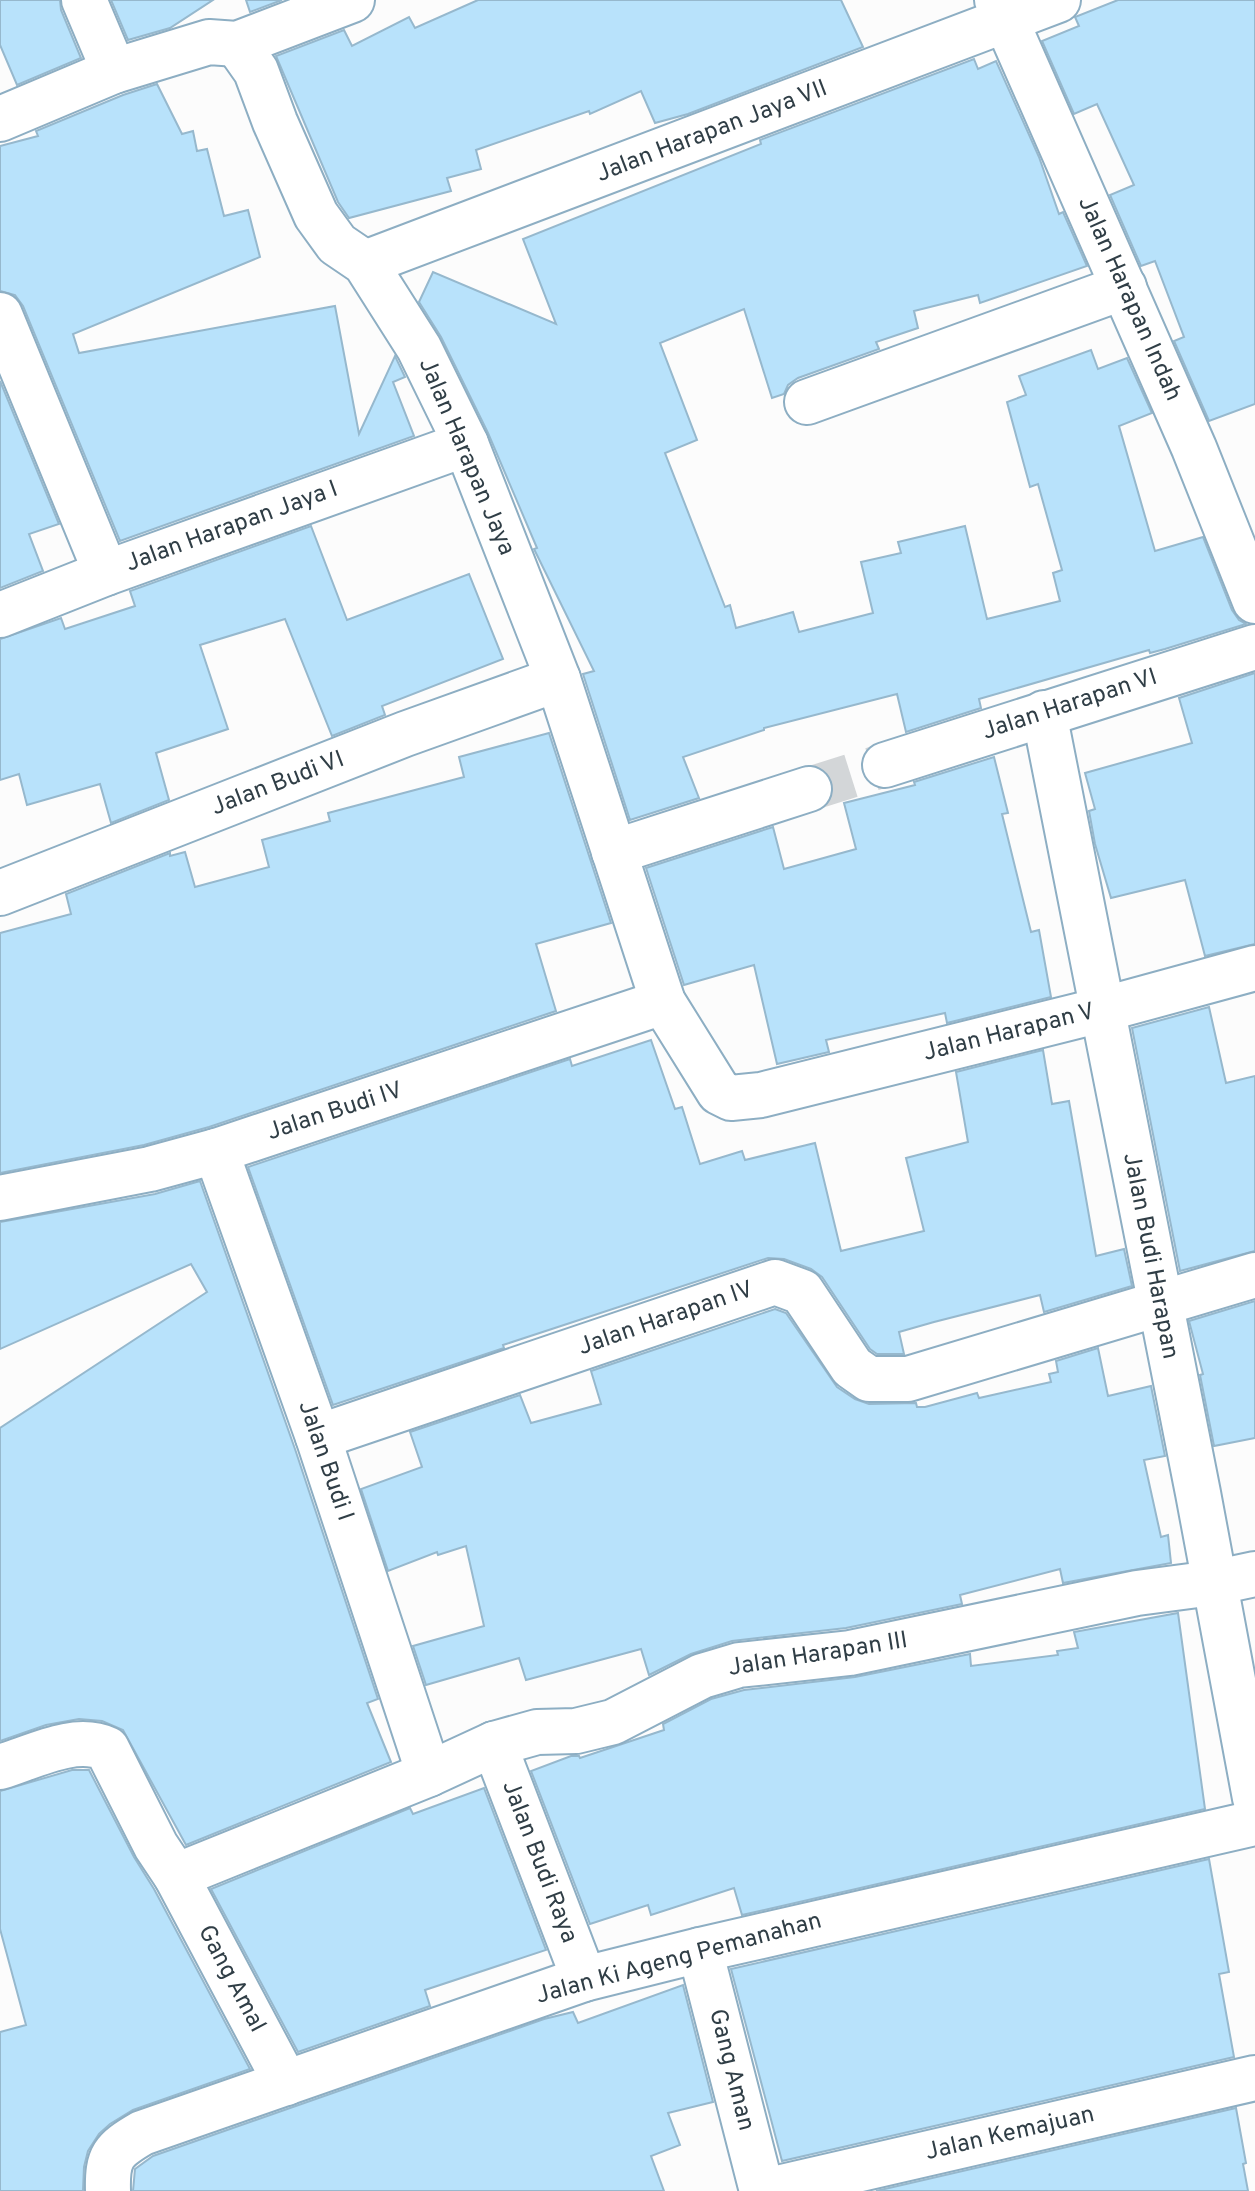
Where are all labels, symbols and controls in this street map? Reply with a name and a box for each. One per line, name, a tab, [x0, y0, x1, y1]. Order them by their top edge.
street label: Jalan Harapan Jaya VII	[592, 74, 832, 190]
street label: Jalan Harapan Indah	[1070, 192, 1188, 406]
street label: Jalan Harapan Jaya	[411, 354, 521, 560]
street label: Jalan Harapan Jaya I	[122, 475, 342, 579]
street label: Jalan Harapan VI	[979, 663, 1161, 747]
street label: Jalan Budi VI	[207, 745, 349, 823]
street label: Jalan Harapan V	[920, 997, 1098, 1069]
street label: Jalan Budi IV	[263, 1076, 407, 1148]
street label: Jalan Budi Harapan	[1115, 1150, 1185, 1362]
street label: Jalan Harapan IV	[574, 1275, 758, 1363]
street label: Jalan Budi I	[290, 1397, 360, 1525]
street label: Jalan Harapan III	[726, 1626, 910, 1684]
street label: Jalan Budi Raya	[494, 1777, 584, 1947]
street label: Jalan Ki Ageng Pemanahan	[533, 1906, 825, 2012]
street label: Gang Amal	[190, 1920, 272, 2038]
street label: Gang Aman	[701, 2006, 761, 2134]
street label: Jalan Kemajuan	[923, 2100, 1097, 2168]

